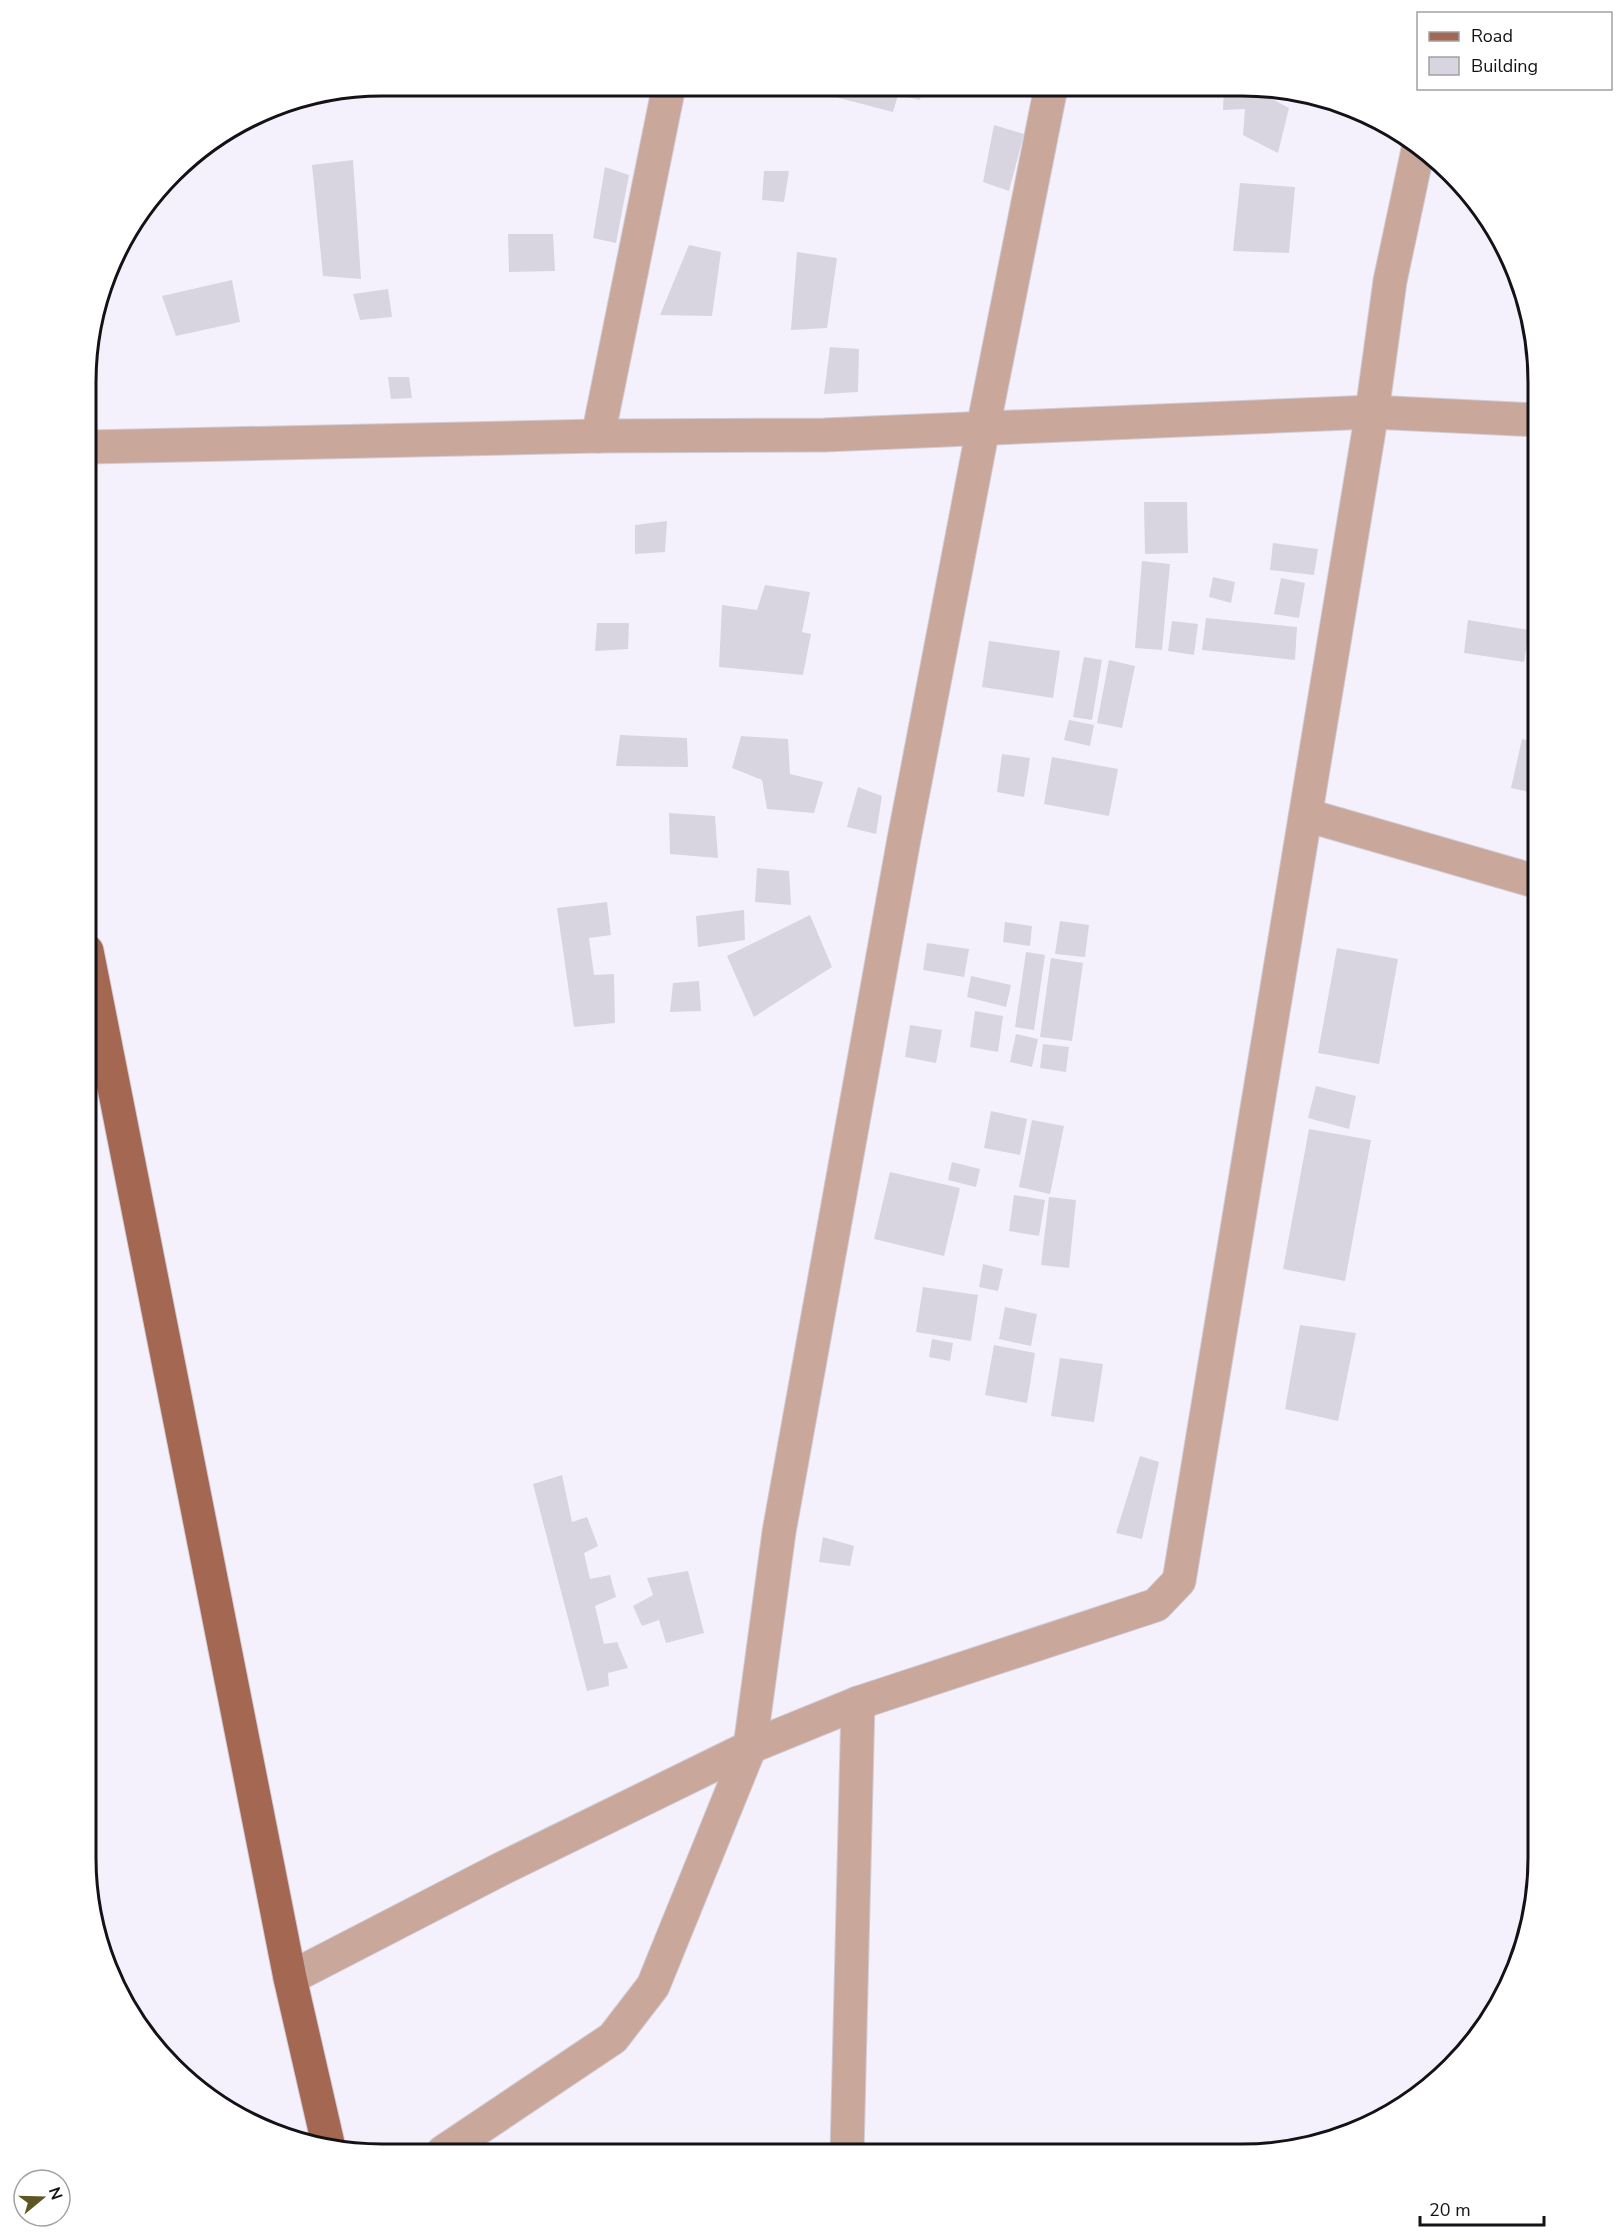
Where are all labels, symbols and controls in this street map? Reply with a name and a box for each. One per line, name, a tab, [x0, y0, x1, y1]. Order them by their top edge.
legend	[1417, 12, 1612, 90]
text: Road	[1471, 24, 1513, 48]
text: Building	[1471, 54, 1538, 78]
north arrow	[12, 2168, 72, 2228]
text: N	[43, 2184, 68, 2203]
scale bar	[1420, 2189, 1544, 2227]
text: 20 m	[1429, 2198, 1471, 2222]

